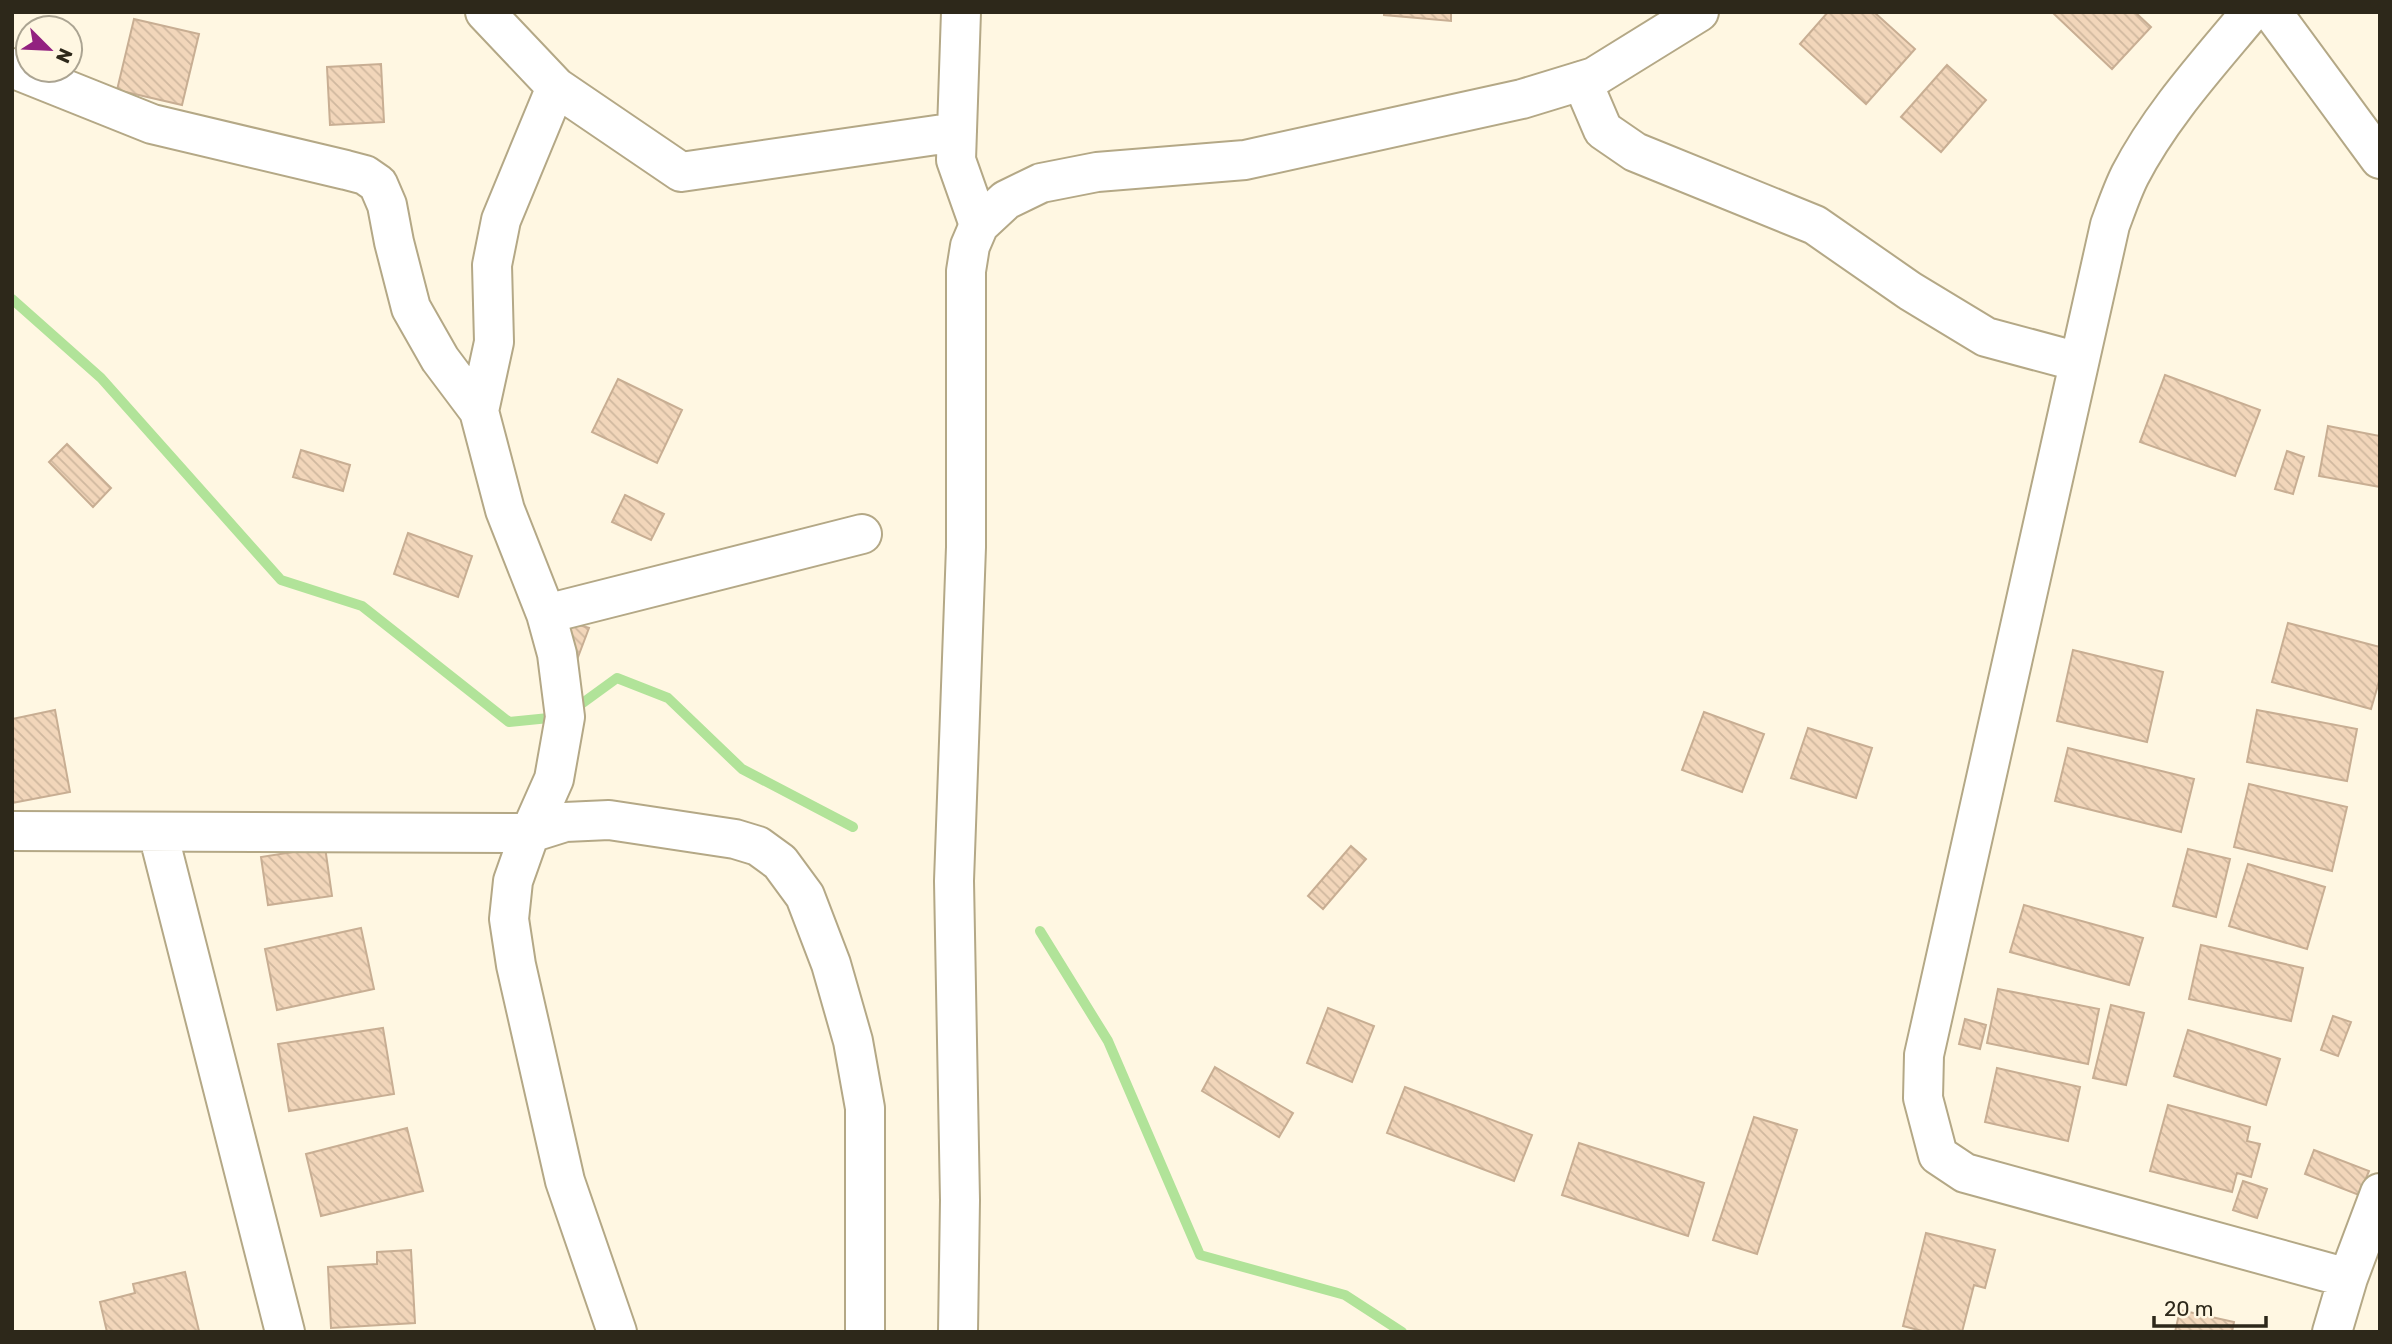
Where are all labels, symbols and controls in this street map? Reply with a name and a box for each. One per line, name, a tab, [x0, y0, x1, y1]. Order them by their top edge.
north arrow	[14, 14, 84, 84]
text: N	[51, 45, 77, 67]
scale bar	[2154, 1284, 2266, 1328]
text: 20 m	[2164, 1296, 2213, 1321]

